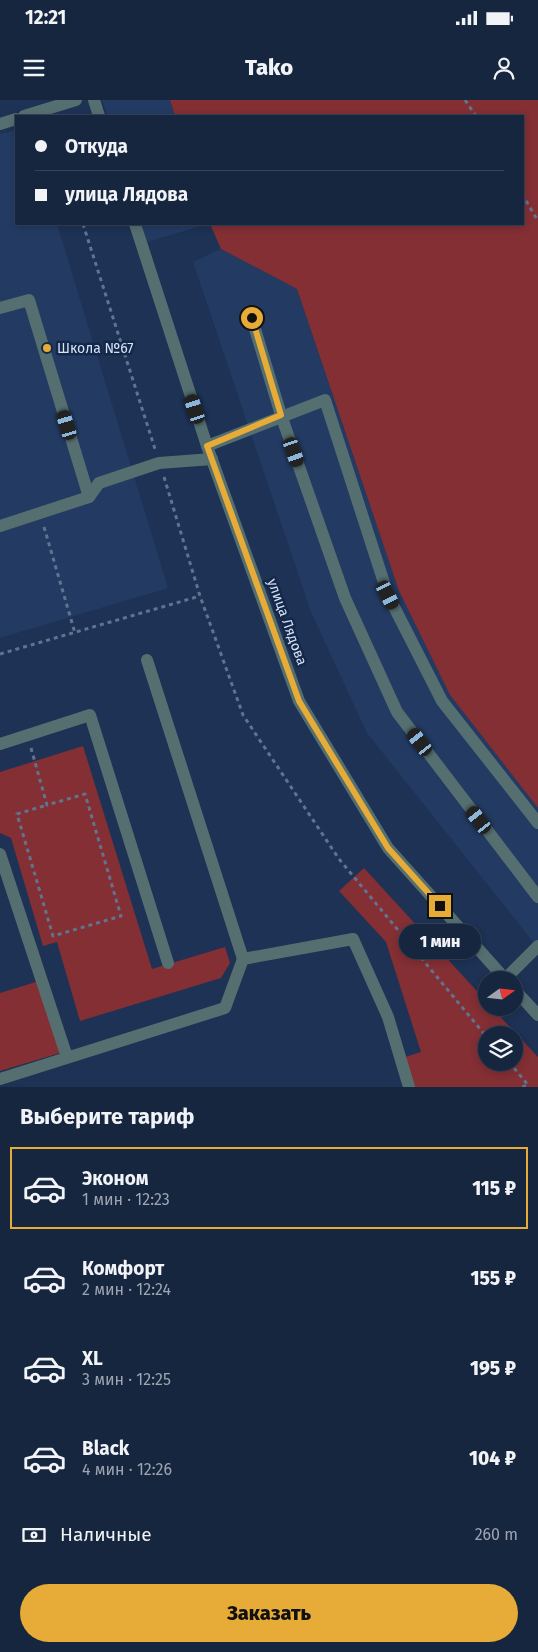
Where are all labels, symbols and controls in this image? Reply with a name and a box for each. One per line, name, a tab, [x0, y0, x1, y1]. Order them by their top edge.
text: 12:21	[25, 6, 66, 29]
icon: menu	[20, 54, 48, 82]
text: Tako	[245, 54, 293, 81]
icon: person	[490, 54, 518, 82]
text: Откуда	[65, 135, 128, 158]
text: улица Лядова	[65, 183, 188, 206]
route start	[241, 307, 263, 329]
place label: Школа №67	[57, 340, 134, 357]
marker: Школа №67	[41, 342, 53, 354]
car	[183, 392, 206, 426]
car	[55, 408, 78, 442]
car	[282, 435, 305, 469]
street label: улица Лядова	[263, 576, 311, 668]
car	[374, 578, 401, 612]
car	[404, 726, 435, 758]
car	[463, 804, 494, 836]
route end	[429, 895, 451, 917]
callout: 1 мин	[399, 924, 481, 958]
text: 1 мин	[420, 932, 460, 951]
north arrow	[478, 971, 522, 1016]
map controls	[478, 971, 523, 1071]
button: layers	[478, 1026, 523, 1071]
text: Выберите тариф	[20, 1103, 195, 1130]
icon: car	[22, 1166, 67, 1211]
text: Эконом	[82, 1167, 149, 1190]
text: 115 ₽	[472, 1177, 516, 1200]
text: 1 мин · 12:23	[82, 1190, 170, 1209]
icon: car	[22, 1256, 67, 1301]
text: Комфорт	[82, 1257, 164, 1280]
text: 155 ₽	[471, 1267, 516, 1290]
text: 2 мин · 12:24	[82, 1280, 171, 1299]
icon: car	[22, 1346, 67, 1391]
text: XL	[82, 1347, 103, 1370]
text: 195 ₽	[470, 1357, 516, 1380]
text: 3 мин · 12:25	[82, 1370, 171, 1389]
icon: car	[22, 1436, 67, 1481]
text: Black	[82, 1437, 129, 1460]
text: 104 ₽	[469, 1447, 516, 1470]
text: 4 мин · 12:26	[82, 1460, 172, 1479]
icon: cash	[20, 1521, 48, 1549]
text: Наличные	[60, 1523, 152, 1546]
text: 260 m	[475, 1525, 518, 1544]
button: Заказать	[20, 1584, 518, 1642]

